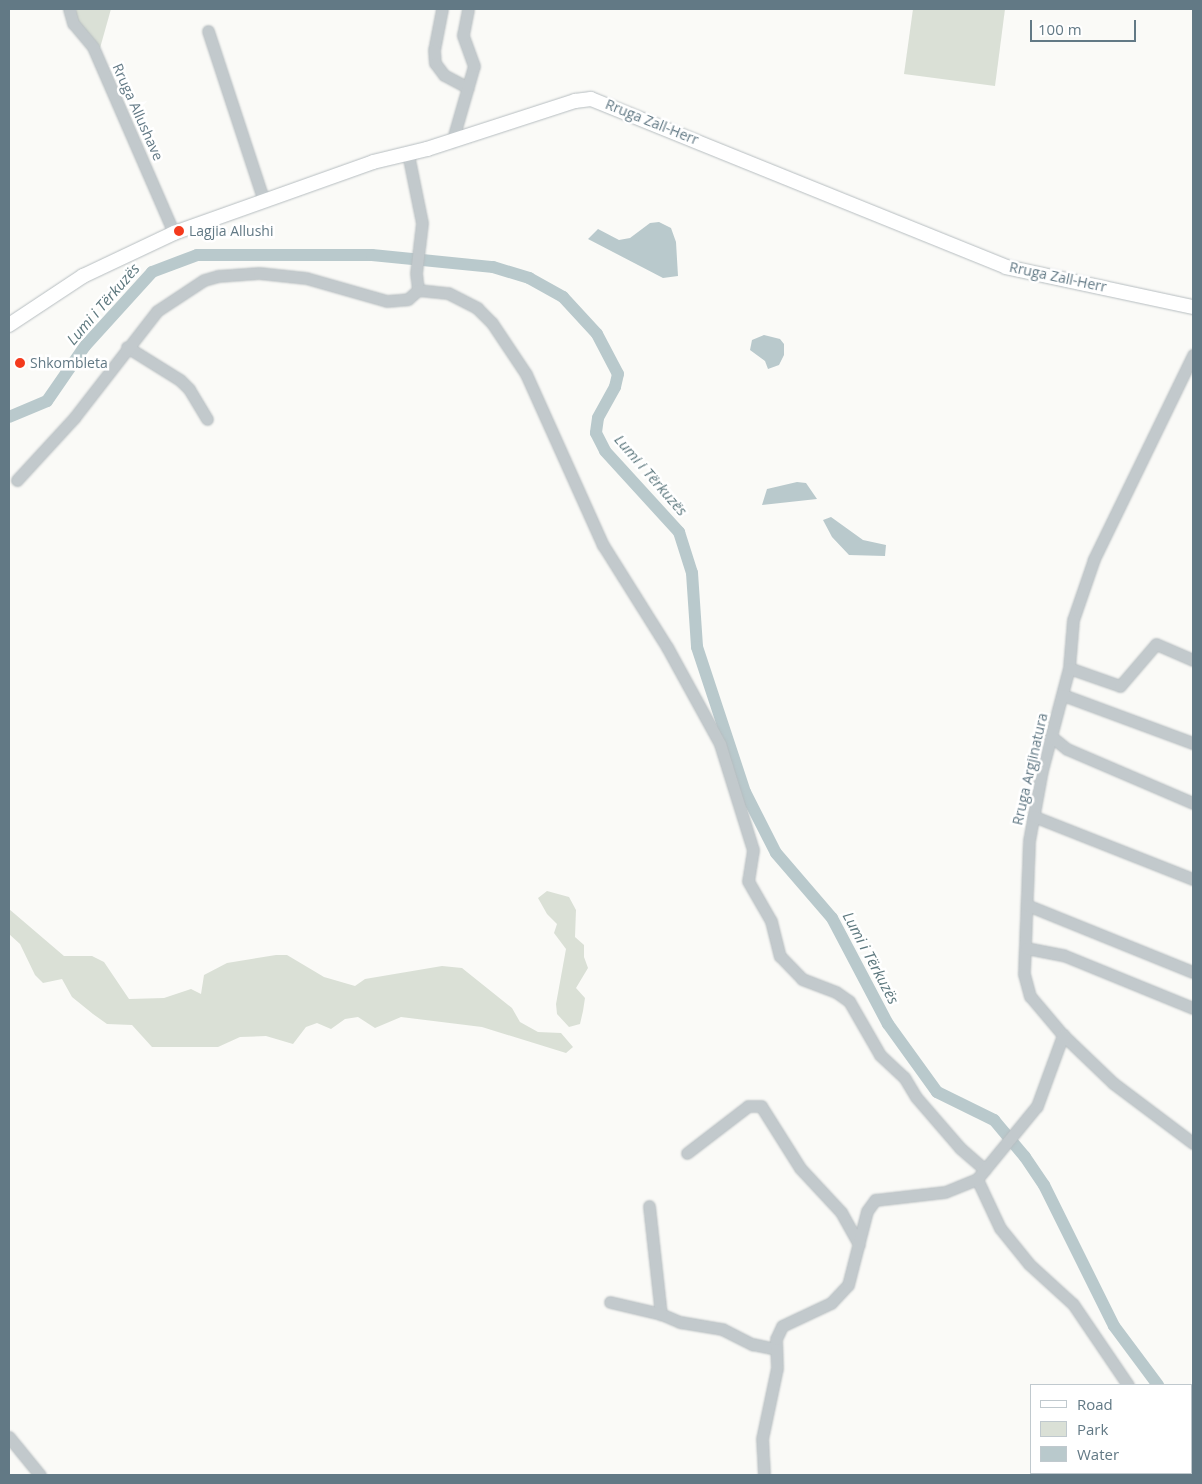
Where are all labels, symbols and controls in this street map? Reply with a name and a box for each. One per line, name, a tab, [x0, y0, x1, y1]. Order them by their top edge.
scale bar	[1032, 10, 1138, 42]
text: 100 m	[1038, 19, 1082, 39]
street label: Rruga Allushave	[109, 61, 167, 163]
street label: Rruga Zall-Herr	[603, 96, 701, 148]
place label: Lagjia Allushi	[189, 223, 273, 239]
marker: Lagjia Allushi	[173, 225, 185, 237]
street label: Rruga Zall-Herr	[1008, 258, 1108, 296]
water label: Lumi i Tërkuzës	[63, 260, 143, 348]
place label: Shkombleta	[30, 355, 108, 371]
marker: Shkombleta	[14, 357, 26, 369]
water label: Lumi i Tërkuzës	[611, 431, 691, 519]
street label: Rruga Argjinatura	[1009, 711, 1051, 827]
water label: Lumi i Tërkuzës	[839, 909, 903, 1007]
legend	[1030, 1384, 1192, 1474]
text: Road	[1077, 1394, 1113, 1414]
text: Park	[1077, 1419, 1108, 1439]
text: Water	[1077, 1444, 1119, 1464]

